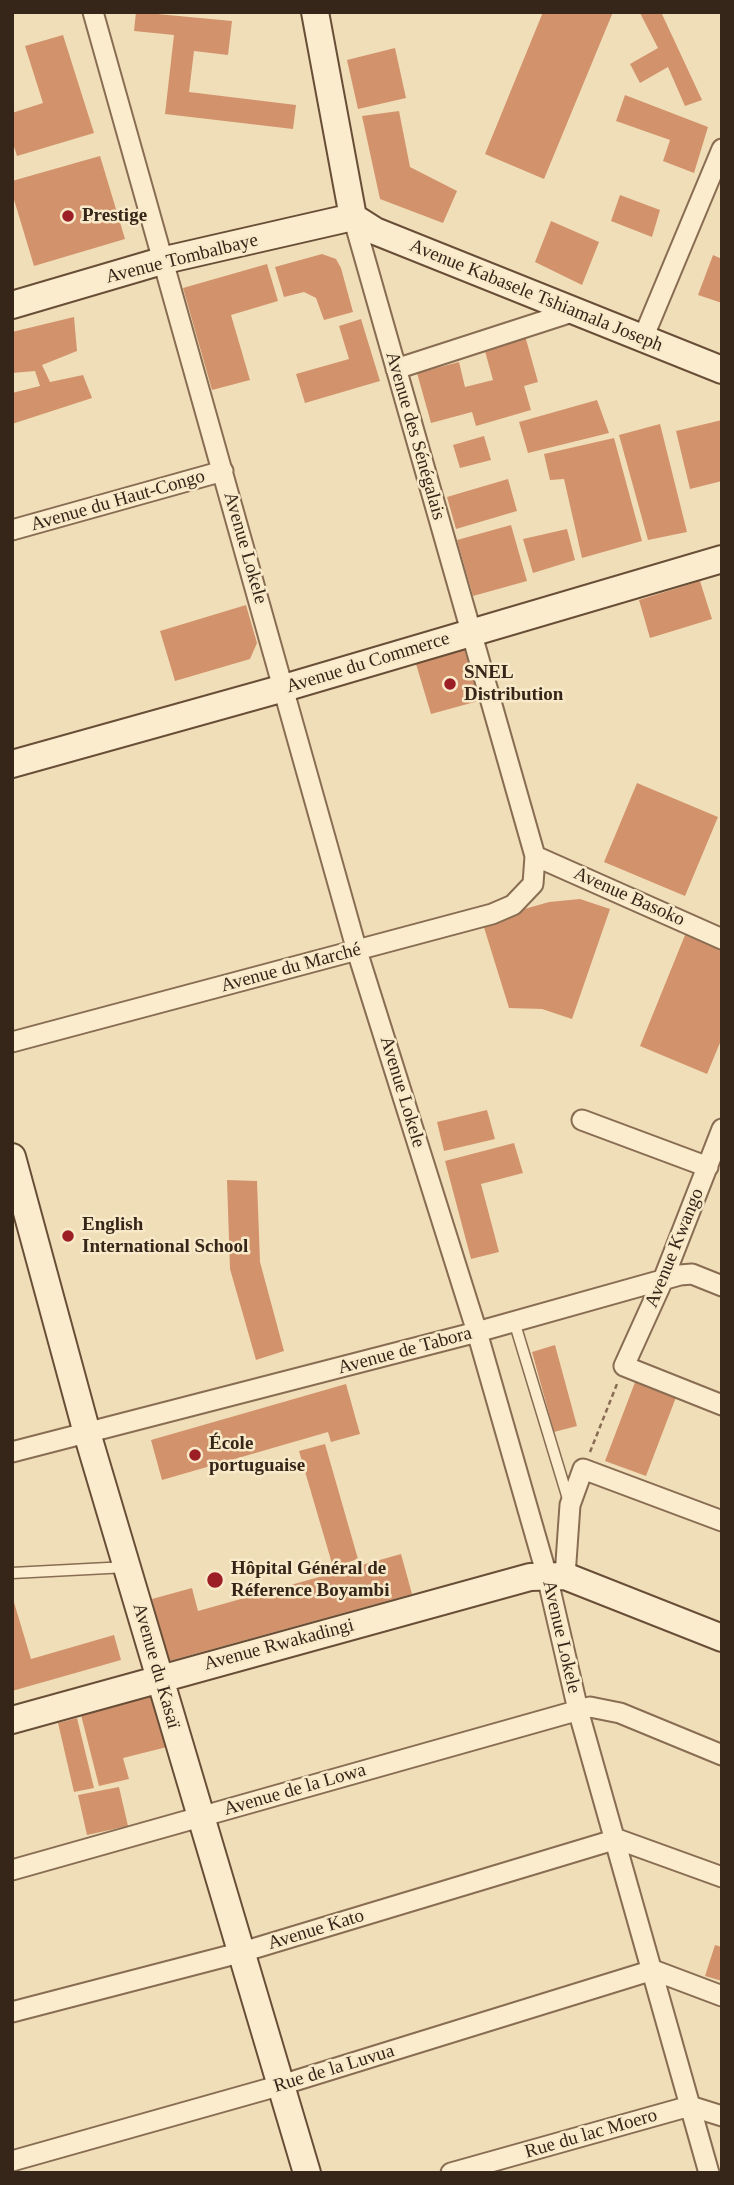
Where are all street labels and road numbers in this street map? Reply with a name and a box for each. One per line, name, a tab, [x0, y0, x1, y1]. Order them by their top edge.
street label: Avenue Tombalbaye	[104, 229, 260, 289]
street label: Avenue Kabasele Tshiamala Joseph	[406, 235, 666, 357]
street label: Avenue des Sénégalais	[380, 349, 450, 523]
street label: Avenue du Haut-Congo	[28, 465, 208, 537]
street label: Avenue Lokele	[218, 489, 272, 607]
street label: Avenue du Commerce	[284, 627, 452, 699]
street label: Avenue Basoko	[570, 862, 688, 932]
street label: Avenue du Marché	[218, 938, 364, 998]
street label: Avenue Lokele	[374, 1034, 430, 1150]
street label: Avenue Kwango	[641, 1185, 709, 1311]
street label: Avenue de Tabora	[336, 1322, 474, 1380]
street label: Avenue Lokele	[537, 1578, 585, 1696]
street label: Avenue du Kasaï	[127, 1601, 185, 1731]
street label: Avenue Rwakadingi	[202, 1614, 356, 1676]
street label: Avenue de la Lowa	[221, 1759, 369, 1821]
street label: Avenue Kato	[265, 1905, 367, 1955]
street label: Rue de la Luvua	[271, 2040, 397, 2098]
street label: Rue du lac Moero	[522, 2104, 660, 2164]

